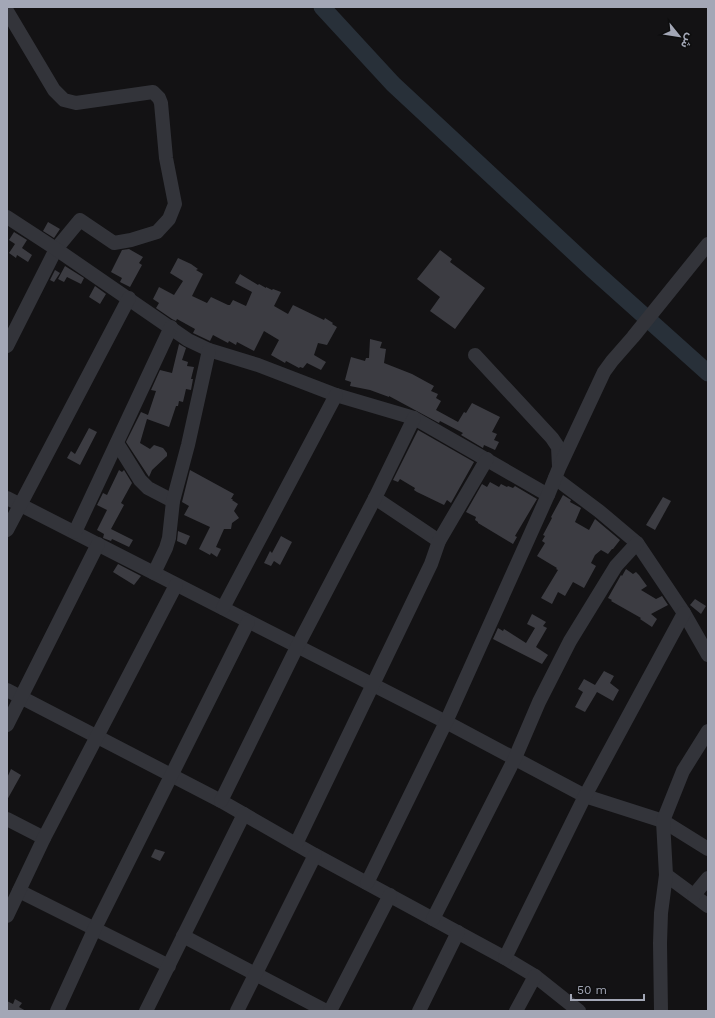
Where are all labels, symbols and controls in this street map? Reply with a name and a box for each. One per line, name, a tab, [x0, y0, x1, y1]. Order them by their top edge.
north arrow	[659, 16, 699, 56]
text: ش	[678, 31, 697, 51]
scale bar	[571, 976, 644, 1002]
text: 50 m	[577, 983, 607, 997]

